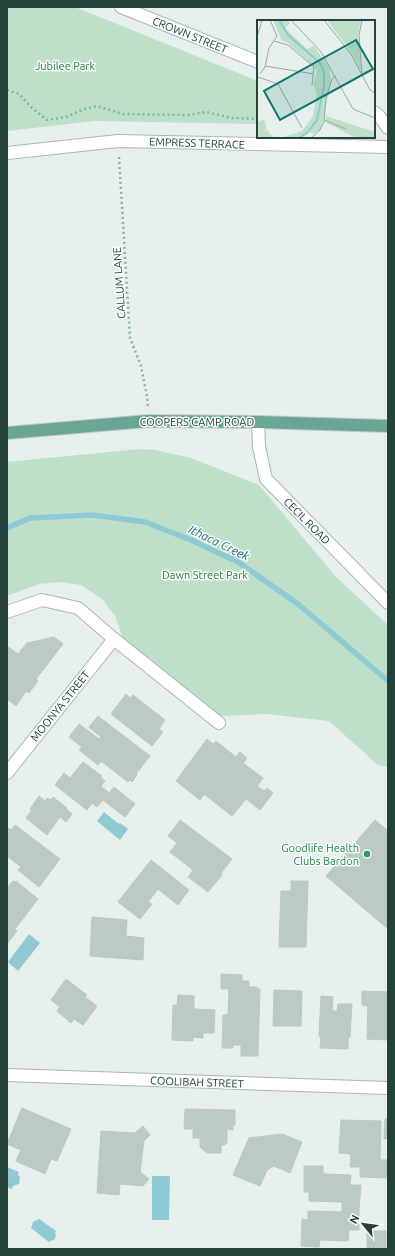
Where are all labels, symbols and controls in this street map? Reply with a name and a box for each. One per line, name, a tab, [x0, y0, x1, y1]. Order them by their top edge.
street label: CROWN STREET	[151, 14, 229, 56]
inset map	[257, 20, 375, 138]
park label: Jubilee Park	[35, 60, 96, 72]
street label: EMPRESS TERRACE	[149, 135, 245, 151]
street label: CALLUM LANE	[111, 247, 127, 319]
street label: COOPERS CAMP ROAD	[140, 416, 255, 428]
street label: CECIL ROAD	[281, 495, 333, 547]
water label: Ithaca Creek	[187, 522, 252, 563]
park label: Dawn Street Park	[162, 569, 248, 581]
street label: MOONYA STREET	[28, 668, 92, 744]
place label: Goodlife Health Clubs Bardon	[281, 842, 359, 867]
marker: Goodlife Health Clubs Bardon	[362, 849, 372, 859]
street label: COOLIBAH STREET	[150, 1074, 244, 1090]
north arrow	[343, 1204, 383, 1244]
text: N	[347, 1213, 361, 1226]

